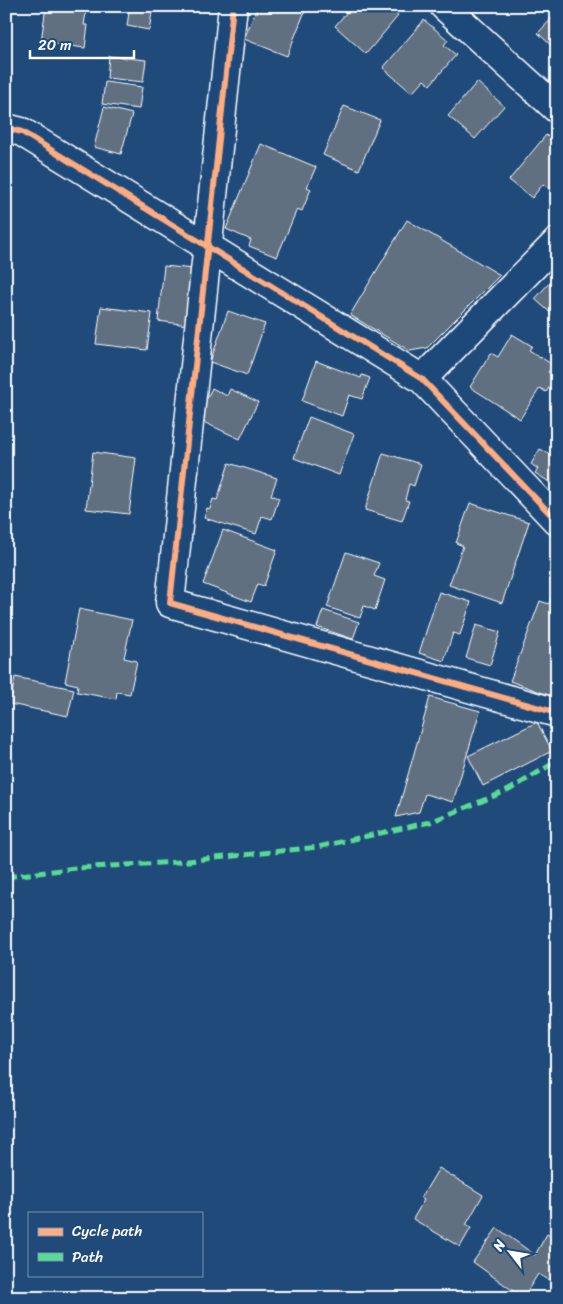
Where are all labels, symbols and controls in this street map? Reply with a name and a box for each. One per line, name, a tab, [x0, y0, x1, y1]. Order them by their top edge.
scale bar	[30, 28, 134, 60]
text: 20 m	[38, 32, 72, 58]
legend	[28, 1212, 202, 1276]
text: Cycle path	[72, 1218, 143, 1244]
north arrow	[486, 1226, 536, 1276]
text: N	[486, 1235, 513, 1257]
text: Path	[72, 1244, 103, 1270]

